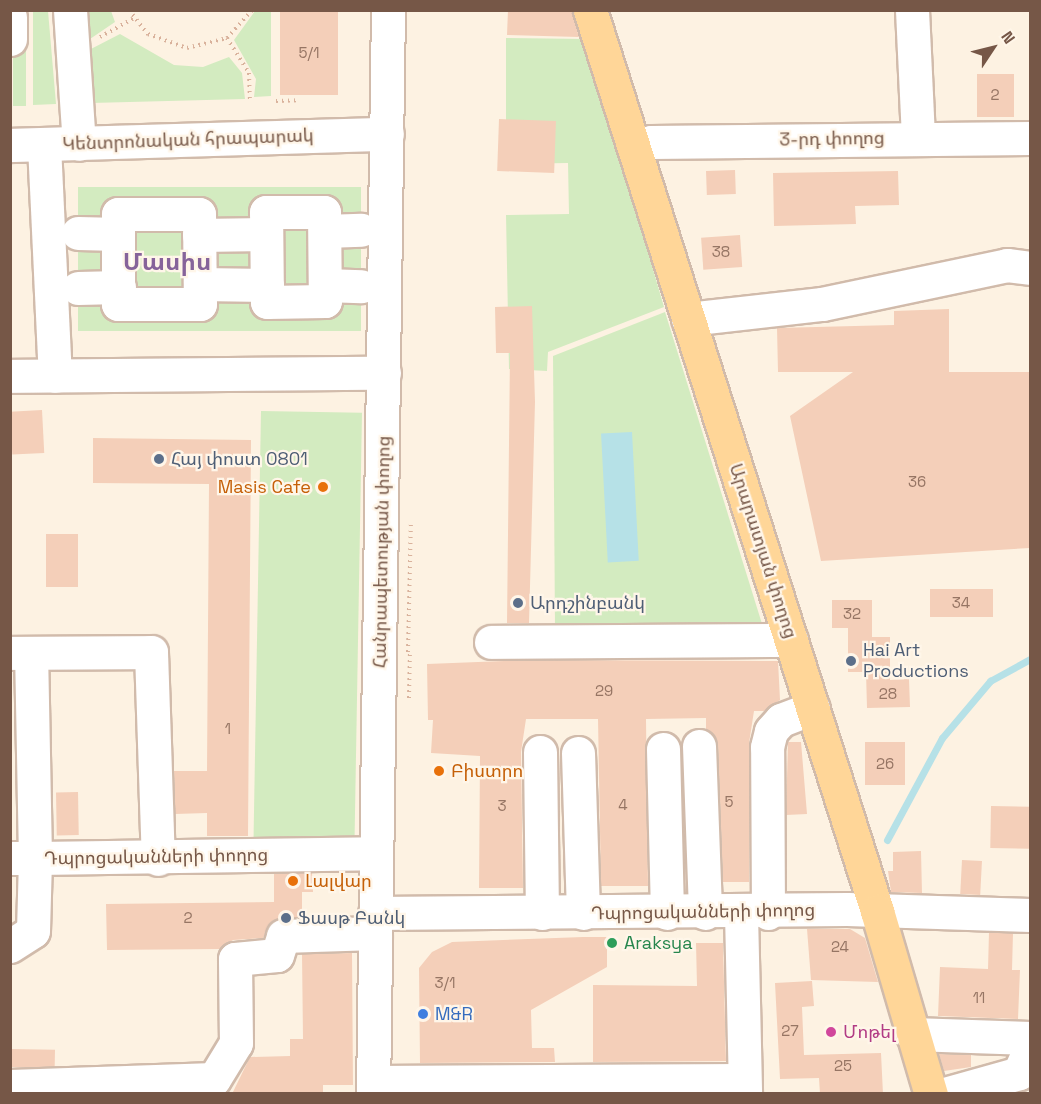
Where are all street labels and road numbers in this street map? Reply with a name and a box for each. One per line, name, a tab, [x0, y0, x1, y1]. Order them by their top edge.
street label: Կենտրոնական հրապարակ	[62, 125, 314, 155]
street label: 3-րդ փողոց	[779, 127, 885, 151]
street label: Հանրապետության փողոց	[369, 436, 395, 668]
street label: Արարատյան փողոց	[725, 461, 801, 641]
street label: Դպրոցականների փողոց	[44, 844, 268, 870]
street label: Դպրոցականների փողոց	[591, 899, 815, 925]

